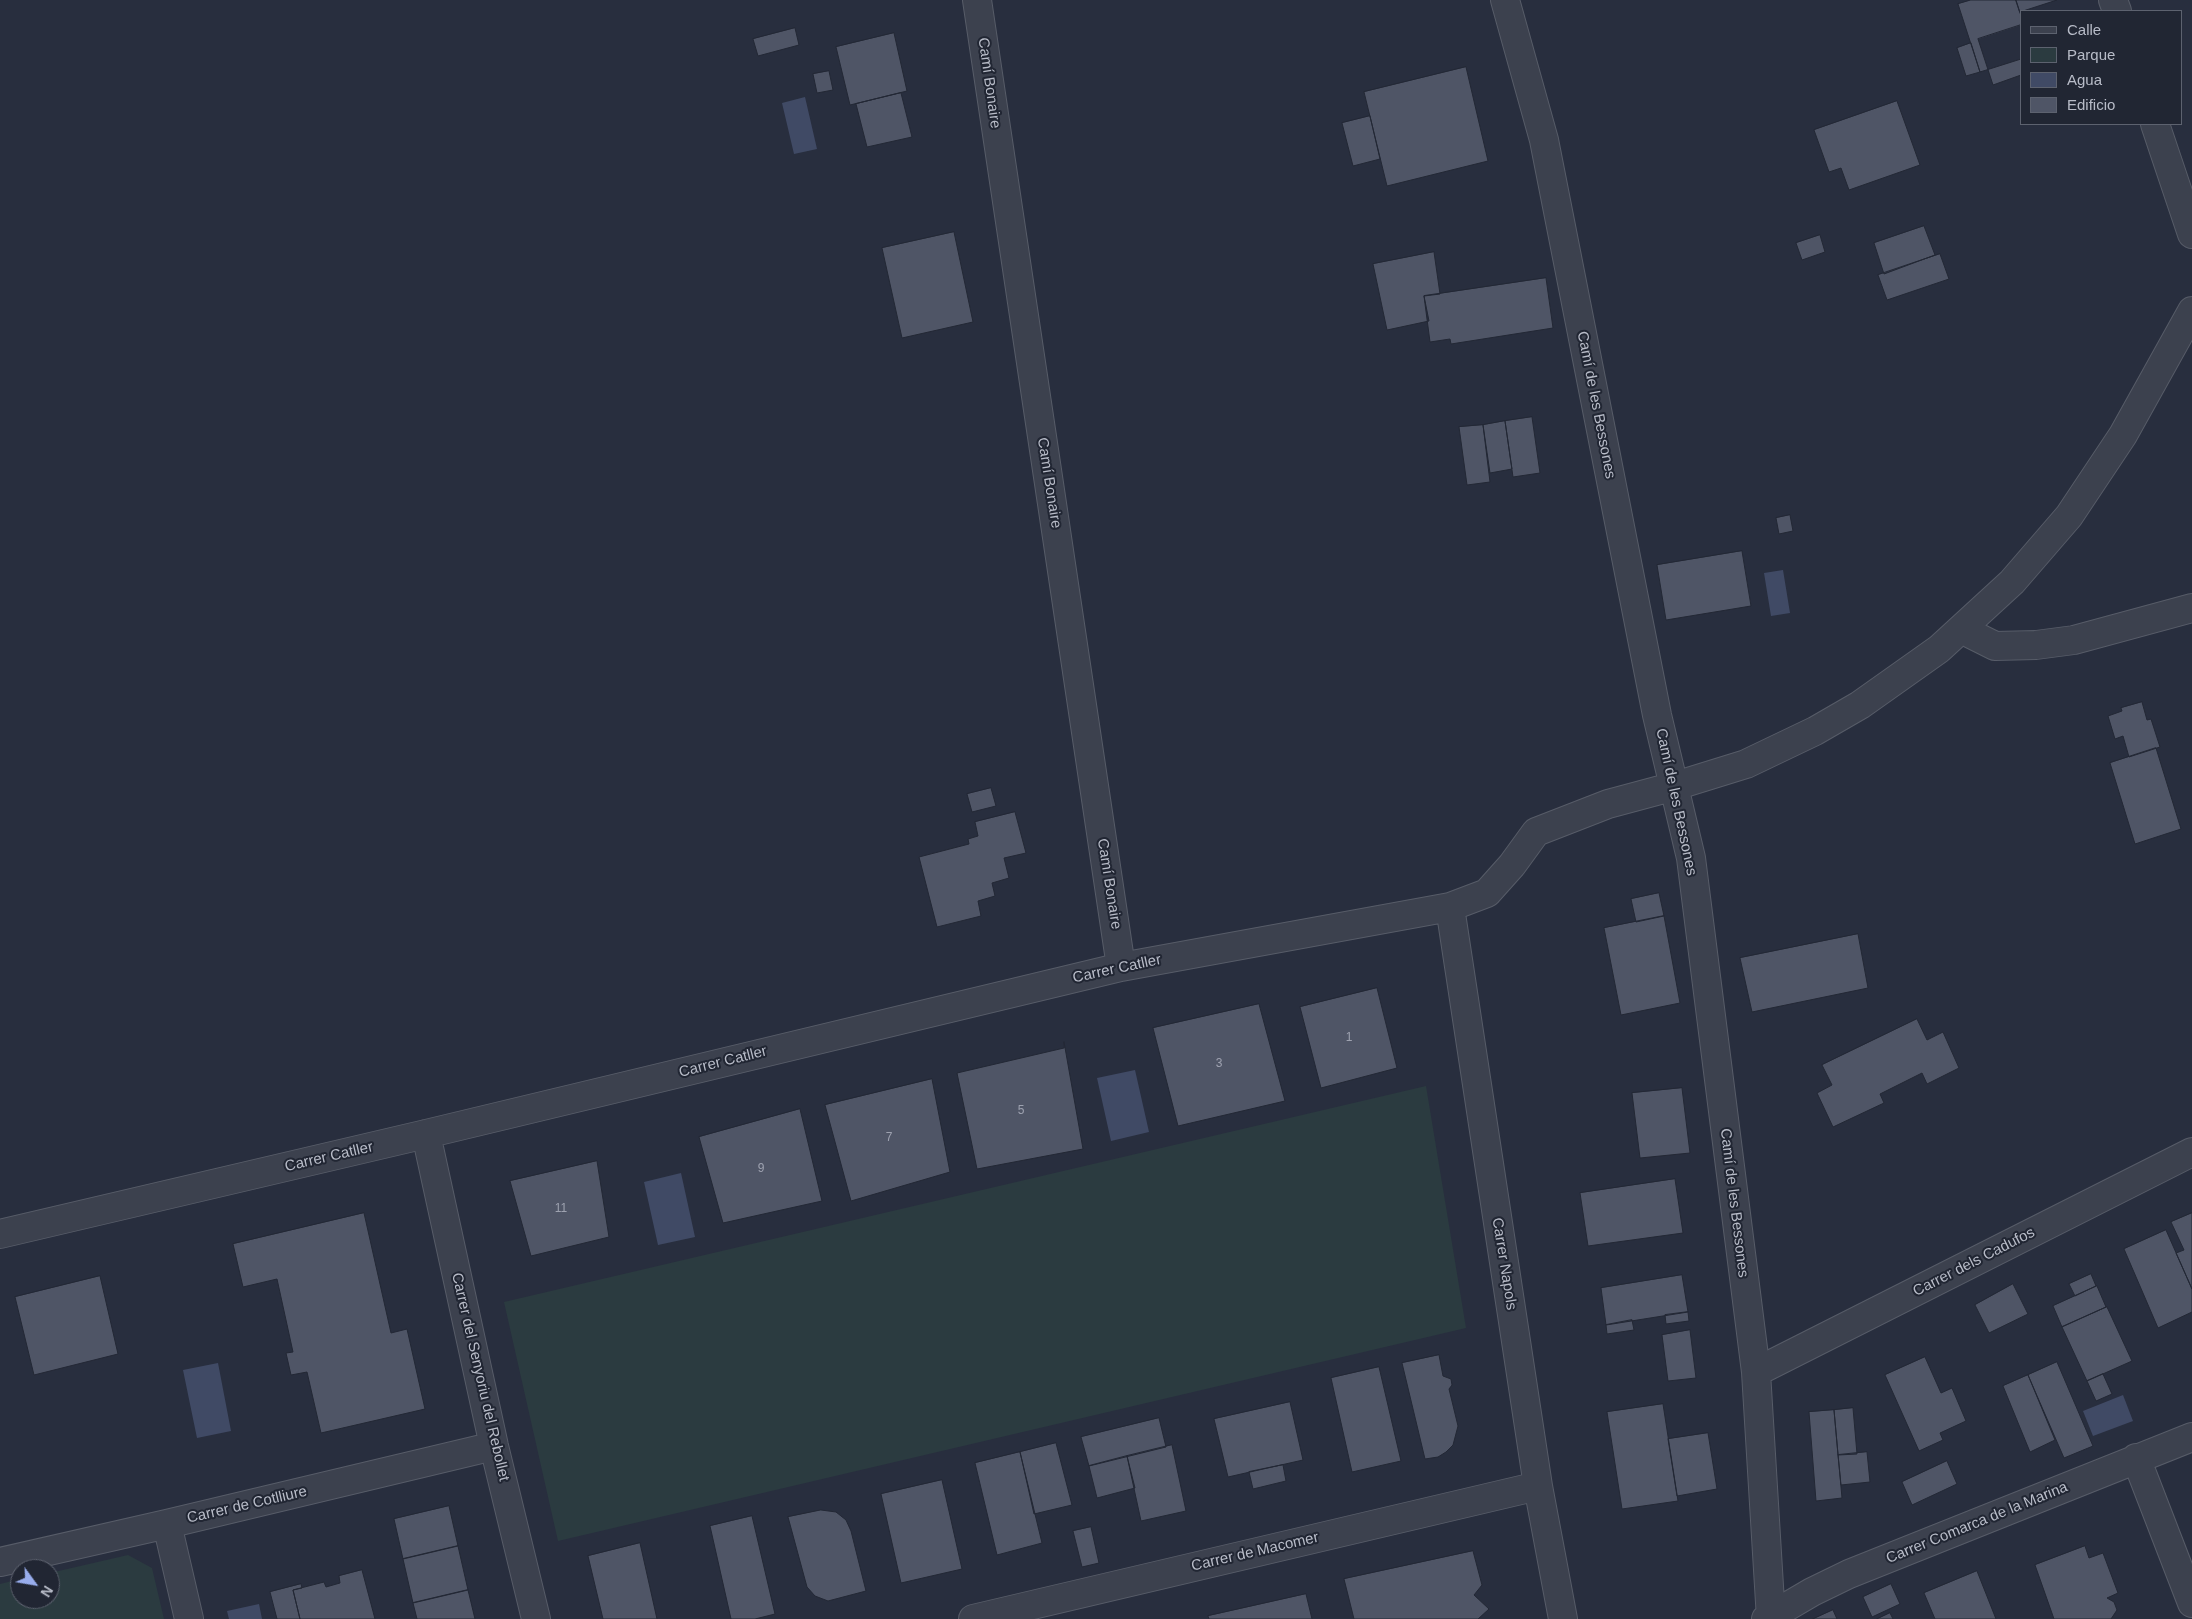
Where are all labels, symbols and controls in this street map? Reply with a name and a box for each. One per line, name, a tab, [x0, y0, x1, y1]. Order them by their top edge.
legend	[2020, 10, 2182, 125]
text: Calle	[2067, 21, 2101, 38]
street label: Camí Bonaire	[974, 36, 1004, 130]
text: Parque	[2067, 46, 2115, 63]
text: Agua	[2067, 71, 2102, 88]
text: Edificio	[2067, 96, 2115, 113]
street label: Camí de les Bessones	[1573, 330, 1619, 480]
street label: Camí Bonaire	[1033, 436, 1065, 530]
street label: Camí de les Bessones	[1652, 727, 1700, 877]
street label: Camí Bonaire	[1093, 837, 1125, 931]
street label: Carrer Catller	[1071, 951, 1163, 987]
house number: 1	[1346, 1031, 1352, 1045]
street label: Carrer Catller	[677, 1042, 769, 1082]
house number: 3	[1216, 1057, 1222, 1071]
house number: 5	[1018, 1104, 1024, 1118]
street label: Camí de les Bessones	[1716, 1127, 1752, 1279]
house number: 7	[886, 1131, 892, 1145]
street label: Carrer Catller	[283, 1138, 375, 1176]
house number: 9	[758, 1162, 764, 1176]
house number: 11	[555, 1202, 567, 1216]
street label: Carrer Napols	[1488, 1216, 1520, 1312]
street label: Carrer dels Cadufos	[1910, 1224, 2038, 1300]
street label: Carrer del Senyoriu del Rebollet	[447, 1271, 513, 1483]
street label: Carrer Comarca de la Marina	[1884, 1478, 2070, 1568]
street label: Carrer de Cotlliure	[185, 1482, 309, 1528]
street label: Carrer de Macomer	[1190, 1529, 1320, 1575]
north arrow	[10, 1559, 60, 1609]
text: N	[37, 1583, 56, 1600]

